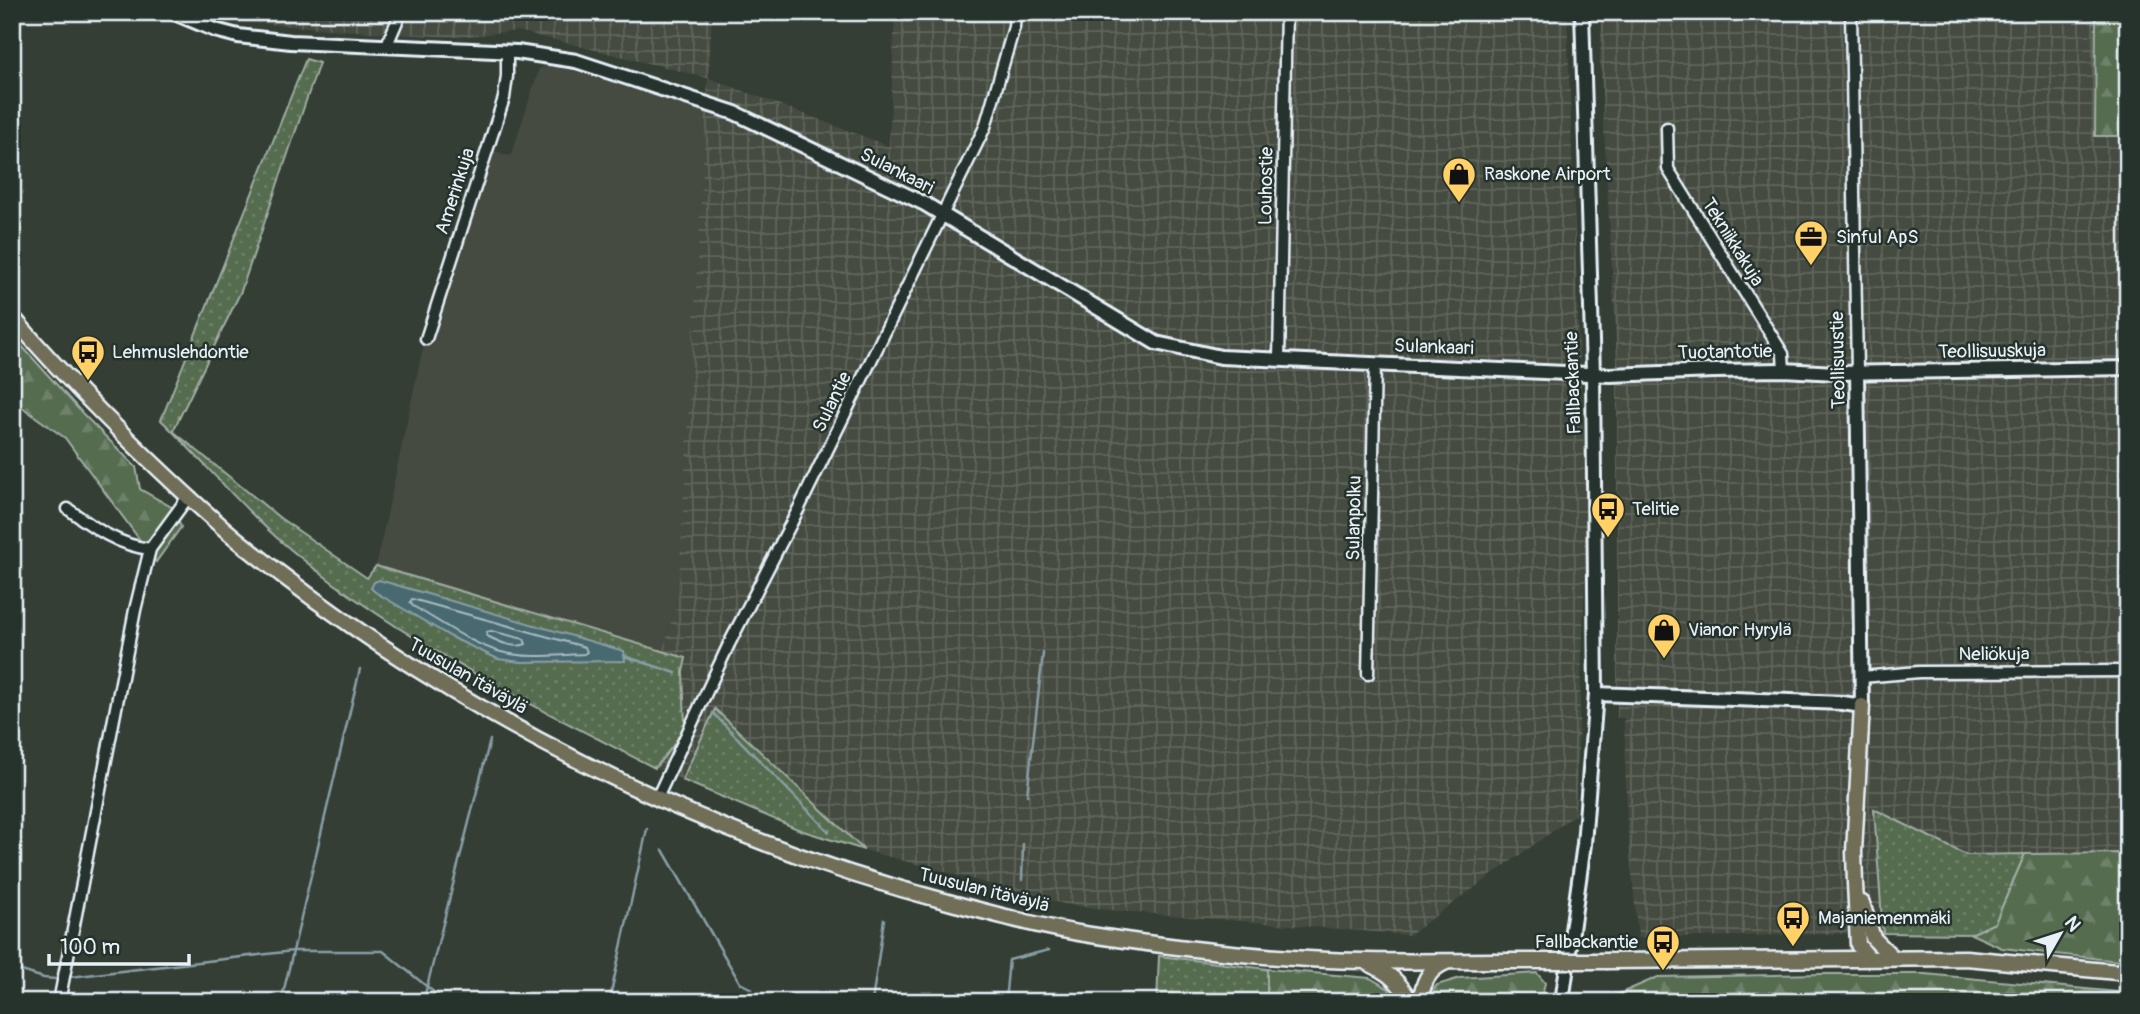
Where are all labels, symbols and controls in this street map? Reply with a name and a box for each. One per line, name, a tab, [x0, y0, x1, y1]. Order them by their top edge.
street label: Sulankaari	[856, 142, 938, 200]
street label: Amerinkuja	[430, 145, 480, 237]
street label: Louhostie	[1253, 146, 1279, 225]
shop icon: Raskone Airport	[1440, 155, 1478, 204]
place label: Raskone Airport	[1484, 162, 1611, 186]
street label: Tekniikkakuja	[1696, 193, 1770, 291]
office icon: Sinful ApS	[1792, 218, 1830, 267]
place label: Sinful ApS	[1836, 225, 1919, 249]
street label: Teollisuustie	[1825, 310, 1851, 409]
street label: Fallbackantie	[1559, 330, 1587, 435]
bus stop icon: Lehmuslehdontie	[69, 333, 107, 382]
street label: Sulankaari	[1394, 334, 1474, 360]
street label: Teollisuuskuja	[1938, 338, 2046, 364]
street label: Tuotantotie	[1678, 339, 1773, 365]
place label: Lehmuslehdontie	[112, 340, 249, 364]
street label: Sulantie	[807, 367, 857, 436]
street label: Sulanpolku	[1341, 475, 1367, 561]
bus stop icon: Telitie	[1589, 490, 1627, 539]
place label: Telitie	[1632, 497, 1680, 521]
shop icon: Vianor Hyrylä	[1645, 611, 1683, 660]
place label: Vianor Hyrylä	[1688, 618, 1792, 642]
street label: Tuusulan itäväylä	[404, 632, 532, 720]
street label: Neliökuja	[1958, 642, 2030, 666]
street label: Tuusulan itäväylä	[916, 862, 1052, 918]
north arrow	[2024, 898, 2094, 968]
bus stop icon: Majaniemenmäki	[1774, 899, 1812, 948]
place label: Majaniemenmäki	[1818, 906, 1950, 930]
text: N	[2059, 911, 2086, 937]
scale bar	[49, 923, 189, 967]
bus stop icon: Fallbackantie	[1644, 923, 1682, 972]
place label: Fallbackantie	[1535, 930, 1639, 954]
text: 100 m	[60, 934, 120, 961]

